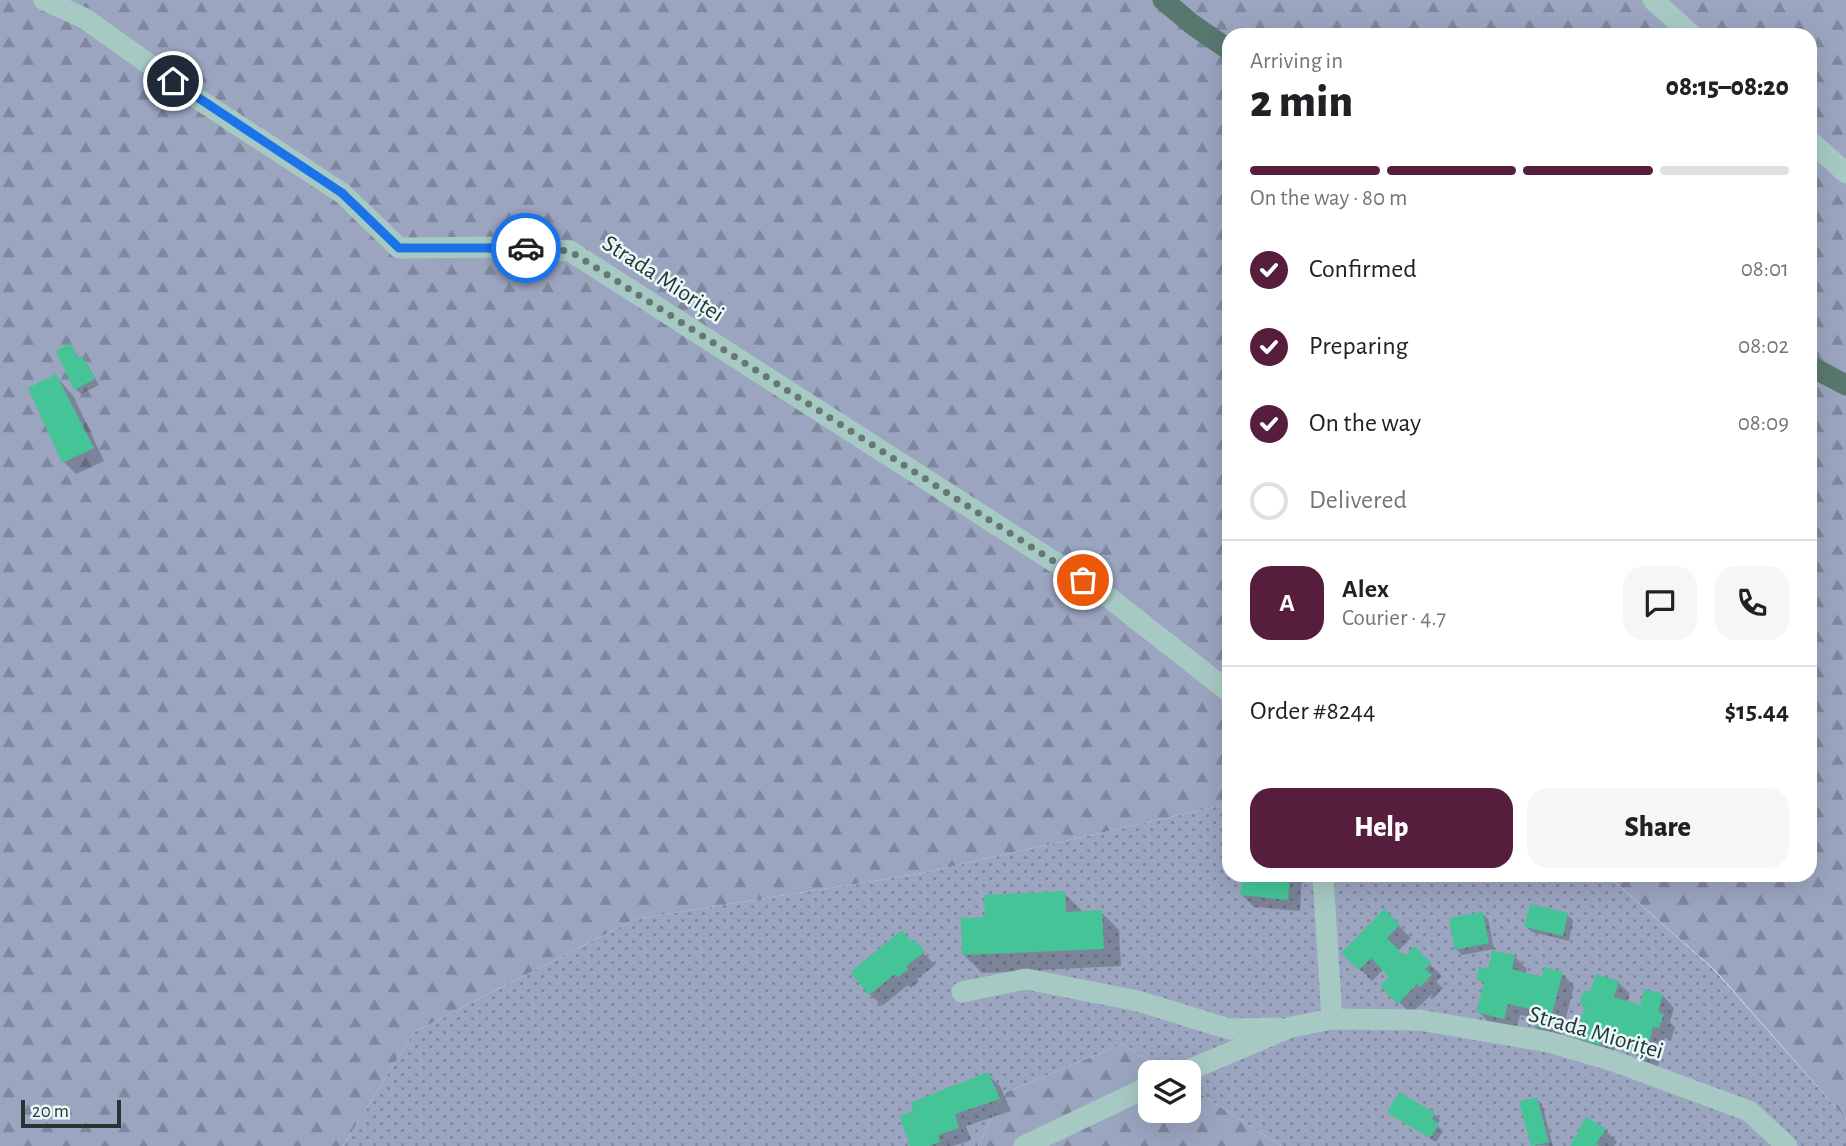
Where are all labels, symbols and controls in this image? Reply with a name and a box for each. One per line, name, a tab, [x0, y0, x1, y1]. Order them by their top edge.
text: Arriving in	[1250, 50, 1343, 73]
pin	[143, 51, 203, 111]
icon: home	[154, 62, 192, 100]
text: 08:15–08:20	[1665, 74, 1789, 100]
text: 2 min	[1250, 79, 1353, 125]
text: On the way · 80 m	[1250, 187, 1407, 210]
courier	[491, 213, 561, 283]
icon: car	[507, 229, 545, 267]
street label: Strada Mioriței	[598, 231, 728, 328]
icon: check	[1250, 251, 1288, 289]
text: Confirmed	[1309, 256, 1417, 282]
text: 08:01	[1741, 258, 1789, 281]
icon: check	[1250, 328, 1288, 366]
text: Preparing	[1309, 333, 1408, 359]
text: 08:02	[1738, 335, 1789, 358]
icon: check	[1250, 405, 1288, 443]
text: On the way	[1309, 410, 1421, 436]
text: 08:09	[1738, 412, 1789, 435]
text: Delivered	[1309, 487, 1407, 513]
pin	[1053, 550, 1113, 610]
icon: bag	[1064, 561, 1102, 599]
button: chat	[1623, 566, 1697, 640]
button: phone	[1715, 566, 1789, 640]
text: Alex	[1342, 576, 1389, 602]
text: A	[1279, 590, 1295, 616]
text: Courier · 4.7	[1342, 607, 1446, 630]
text: Order #8244	[1250, 698, 1376, 724]
text: $15.44	[1725, 698, 1789, 724]
button: Help	[1250, 788, 1513, 868]
button: Share	[1527, 788, 1789, 868]
street label: Strada Mioriței	[1526, 1002, 1666, 1065]
map controls	[1138, 1060, 1201, 1123]
button: layers	[1138, 1060, 1201, 1123]
scale bar	[21, 1097, 121, 1129]
text: 20 m	[32, 1102, 69, 1121]

